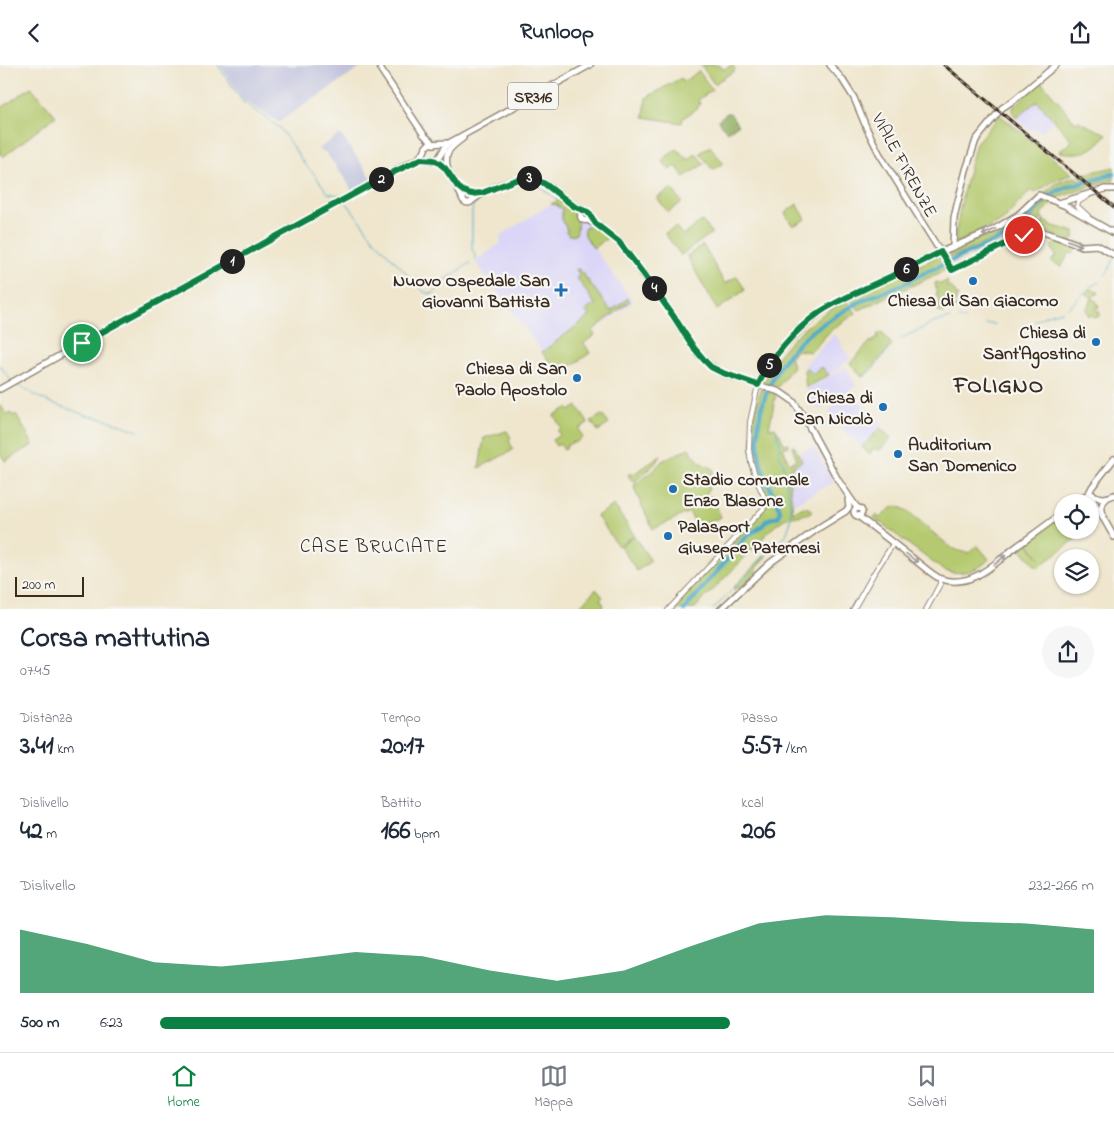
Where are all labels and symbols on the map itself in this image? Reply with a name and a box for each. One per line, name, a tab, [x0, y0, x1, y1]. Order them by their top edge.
road number: SR316	[508, 83, 558, 109]
street label: VIALE FIRENZE	[863, 108, 943, 223]
pin: 3	[516, 165, 542, 191]
pin: 2	[368, 167, 394, 191]
pin	[1003, 214, 1045, 256]
one-way arrow	[982, 227, 997, 237]
one-way arrow	[1066, 239, 1082, 248]
pin: 1	[220, 249, 244, 273]
pin: 6	[894, 257, 918, 281]
place label: Nuovo Ospedale San Giovanni Battista	[393, 269, 550, 316]
pin: 4	[642, 275, 666, 301]
marker: Chiesa di San Giacomo	[967, 275, 979, 287]
marker: Nuovo Ospedale San Giovanni Battista	[554, 283, 568, 297]
place label: Chiesa di San Giacomo	[888, 289, 1058, 315]
place label: Chiesa di Sant'Agostino	[983, 321, 1086, 369]
pin	[61, 322, 103, 364]
marker: Chiesa di Sant'Agostino	[1090, 336, 1102, 348]
pin: 5	[756, 353, 782, 377]
place label: Chiesa di San Paolo Apostolo	[456, 357, 567, 404]
district label: FOLIGNO	[953, 371, 1044, 403]
marker: Chiesa di San Paolo Apostolo	[571, 372, 583, 384]
place label: Chiesa di San Nicolò	[794, 386, 873, 433]
marker: Chiesa di San Nicolò	[877, 401, 889, 413]
place label: Auditorium San Domenico	[908, 433, 1017, 480]
marker: Auditorium San Domenico	[892, 448, 904, 460]
place label: Stadio comunale Enzo Blasone	[683, 468, 810, 515]
marker: Stadio comunale Enzo Blasone	[667, 483, 679, 495]
place label: Palasport Giuseppe Paternesi	[678, 515, 820, 562]
marker: Palasport Giuseppe Paternesi	[662, 530, 674, 542]
district label: CASE BRUCIATE	[300, 534, 448, 561]
one-way arrow	[905, 553, 919, 563]
one-way arrow	[993, 555, 1006, 566]
scale bar	[15, 575, 84, 598]

